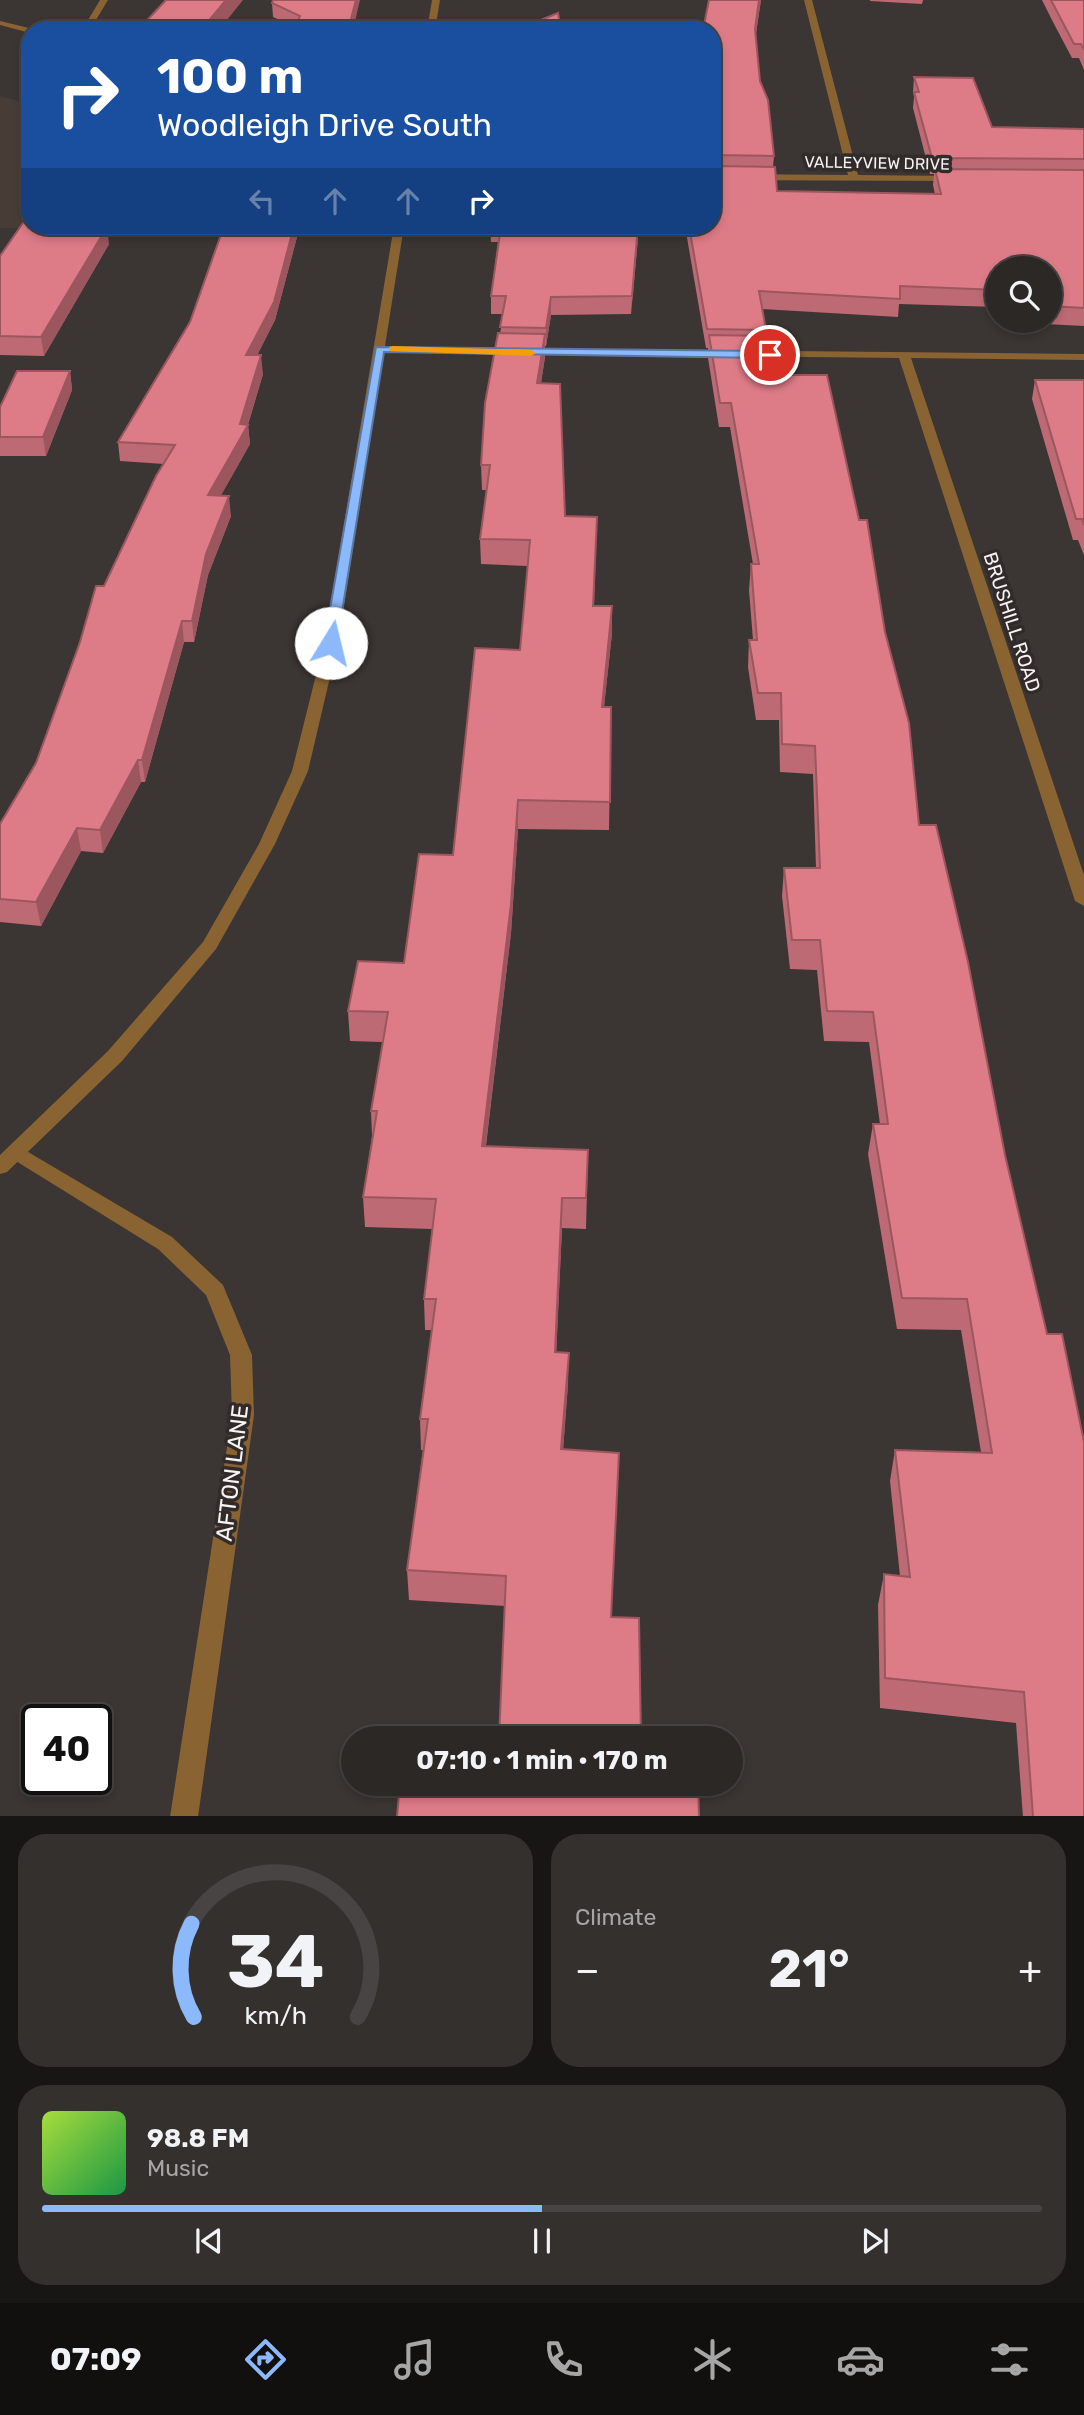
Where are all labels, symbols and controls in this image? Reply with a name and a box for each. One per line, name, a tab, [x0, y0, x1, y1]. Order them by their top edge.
text: 100 m	[157, 47, 303, 105]
icon: right	[42, 49, 133, 140]
text: Woodleigh Drive South	[157, 106, 492, 144]
street label: VALLEYVIEW DRIVE	[804, 152, 950, 174]
icon: left	[243, 182, 281, 220]
icon: ahead	[316, 182, 354, 220]
icon: ahead	[389, 182, 427, 220]
icon: right	[462, 182, 500, 220]
map controls	[985, 256, 1062, 333]
button: search	[985, 256, 1062, 333]
pin	[740, 325, 800, 385]
icon: arrive	[751, 336, 789, 374]
street label: BRUSHILL ROAD	[979, 549, 1045, 695]
position arrow	[294, 606, 368, 680]
street label: AFTON LANE	[210, 1403, 254, 1543]
speed limit sign: 40	[21, 1704, 112, 1795]
text: 07:10 · 1 min · 170 m	[416, 1745, 668, 1776]
text: Climate	[575, 1903, 656, 1931]
text: 34	[227, 1919, 324, 2005]
text: 21°	[769, 1938, 850, 2000]
text: −	[575, 1947, 600, 1993]
text: +	[1018, 1947, 1042, 1993]
text: km/h	[244, 2000, 307, 2029]
text: 98.8 FM	[147, 2123, 249, 2154]
text: Music	[147, 2154, 209, 2182]
icon: previous	[190, 2222, 228, 2260]
icon: pause	[523, 2222, 561, 2260]
icon: next	[856, 2222, 894, 2260]
icon: directions	[241, 2335, 290, 2384]
icon: music	[390, 2335, 439, 2384]
icon: phone	[539, 2335, 588, 2384]
icon: climate	[688, 2335, 737, 2384]
icon: car	[836, 2335, 885, 2384]
icon: filters	[985, 2335, 1034, 2384]
text: 07:09	[50, 2340, 142, 2378]

